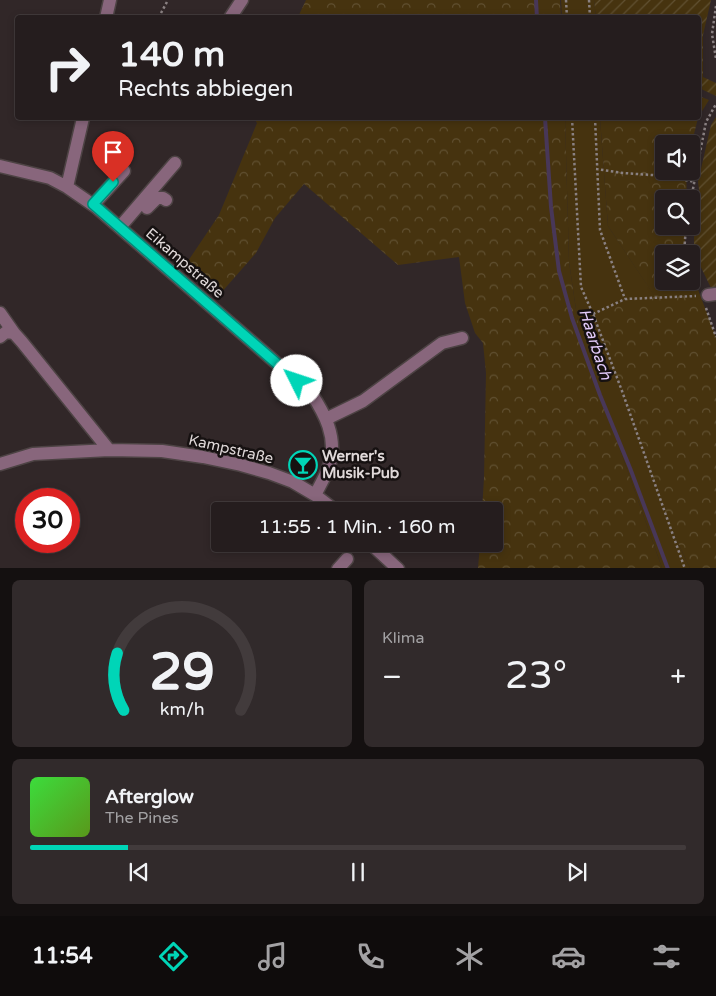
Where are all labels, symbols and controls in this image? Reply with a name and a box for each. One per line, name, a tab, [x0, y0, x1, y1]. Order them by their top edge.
text: 140 m	[118, 34, 225, 76]
icon: right	[35, 35, 100, 100]
text: Rechts abbiegen	[118, 76, 293, 102]
pin	[92, 131, 134, 182]
map controls	[655, 135, 700, 290]
button: sound	[655, 135, 700, 180]
icon: arrive	[99, 138, 127, 166]
button: search	[655, 190, 700, 235]
street label: Eikampstraße	[142, 224, 228, 302]
button: layers	[655, 245, 700, 290]
water label: Haarbach	[574, 306, 616, 384]
position arrow	[270, 354, 322, 406]
street label: Kampstraße	[187, 431, 275, 467]
place label: Werner's Musik-Pub	[322, 447, 400, 482]
bar icon: Werner's Musik-Pub	[288, 450, 318, 480]
speed limit sign: 30	[15, 488, 80, 553]
text: 11:55 · 1 Min. · 160 m	[259, 516, 455, 538]
text: Klima	[382, 628, 424, 648]
text: 29	[149, 641, 215, 704]
text: 23°	[505, 653, 567, 699]
text: −	[382, 660, 402, 694]
text: +	[670, 660, 686, 694]
text: km/h	[160, 699, 204, 720]
text: Afterglow	[105, 786, 194, 808]
text: The Pines	[105, 808, 179, 828]
icon: previous	[125, 858, 153, 886]
icon: pause	[344, 858, 372, 886]
icon: next	[563, 858, 591, 886]
icon: directions	[156, 939, 191, 974]
icon: music	[255, 939, 290, 974]
icon: phone	[353, 939, 388, 974]
icon: climate	[452, 939, 487, 974]
icon: car	[551, 939, 586, 974]
icon: filters	[649, 939, 684, 974]
text: 11:54	[32, 943, 93, 969]

